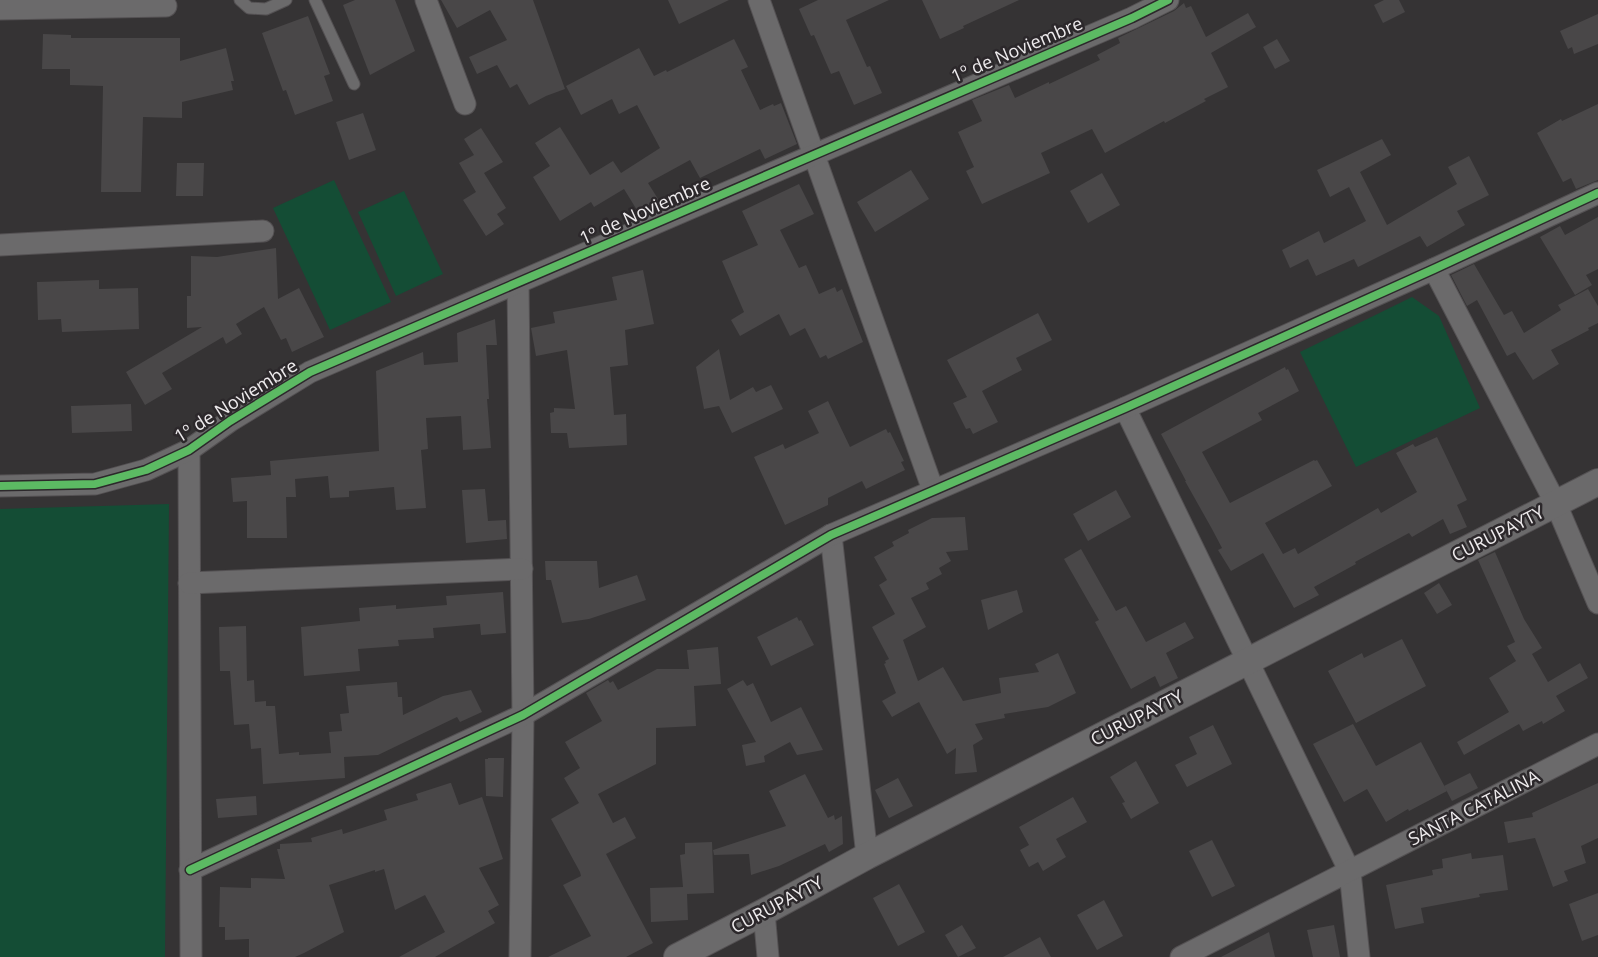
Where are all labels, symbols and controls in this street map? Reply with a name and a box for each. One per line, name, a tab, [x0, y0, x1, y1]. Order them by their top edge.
street label: 1º de Noviembre	[947, 11, 1086, 88]
street label: 1º de Noviembre	[575, 171, 714, 250]
street label: 1º de Noviembre	[169, 353, 301, 448]
street label: CURUPAYTY	[1447, 499, 1549, 567]
street label: CURUPAYTY	[1086, 683, 1188, 751]
street label: SANTA CATALINA	[1404, 763, 1544, 851]
street label: CURUPAYTY	[726, 869, 828, 938]

